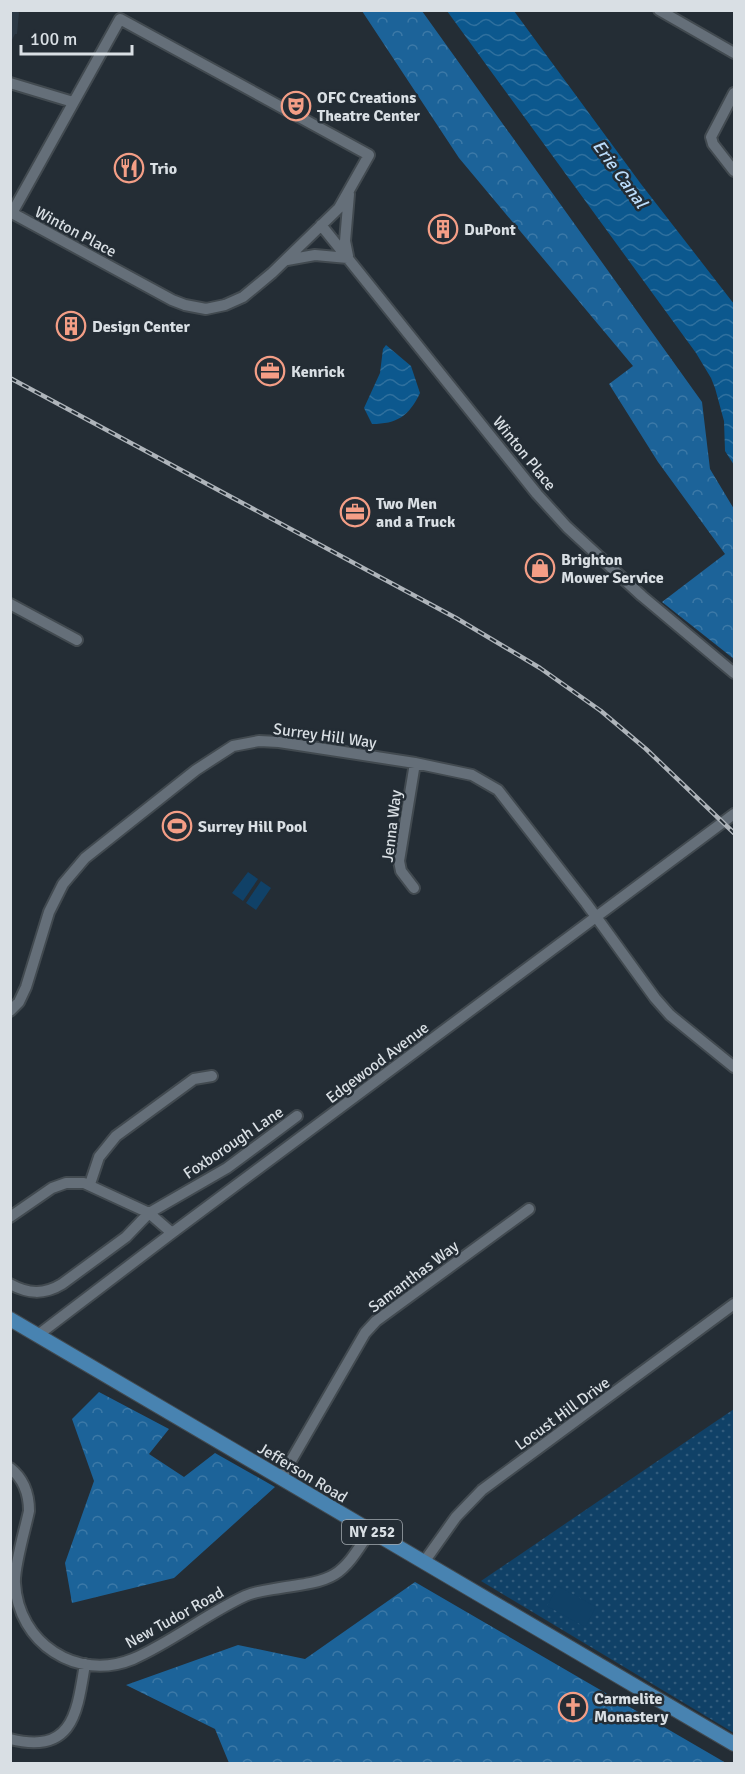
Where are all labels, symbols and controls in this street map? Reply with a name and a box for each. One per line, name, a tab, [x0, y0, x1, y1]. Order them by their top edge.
scale bar	[21, 18, 132, 56]
text: 100 m	[30, 28, 77, 50]
place label: OFC Creations Theatre Center	[317, 88, 421, 126]
theatre icon: OFC Creations Theatre Center	[280, 90, 312, 122]
water label: Erie Canal	[588, 136, 653, 214]
restaurant icon: Trio	[113, 152, 145, 184]
place label: Trio	[150, 159, 177, 179]
street label: Winton Place	[31, 202, 120, 262]
building icon: DuPont	[427, 213, 459, 245]
place label: DuPont	[464, 220, 516, 240]
building icon: Design Center	[55, 310, 87, 342]
place label: Design Center	[92, 317, 191, 337]
office icon: Kenrick	[254, 355, 286, 387]
place label: Kenrick	[291, 362, 345, 382]
street label: Winton Place	[488, 412, 560, 495]
place label: Two Men and a Truck	[376, 494, 456, 532]
office icon: Two Men and a Truck	[339, 496, 371, 528]
place label: Brighton Mower Service	[561, 550, 664, 588]
shop icon: Brighton Mower Service	[524, 552, 556, 584]
street label: Surrey Hill Way	[272, 719, 378, 753]
street label: Jenna Way	[378, 788, 406, 863]
sports icon: Surrey Hill Pool	[161, 810, 193, 842]
place label: Surrey Hill Pool	[198, 817, 307, 837]
street label: Edgewood Avenue	[322, 1018, 433, 1108]
street label: Foxborough Lane	[180, 1102, 287, 1184]
street label: Samanthas Way	[364, 1236, 463, 1317]
street label: Locust Hill Drive	[511, 1373, 614, 1455]
street label: Jefferson Road	[254, 1438, 351, 1507]
road number: NY 252	[342, 1520, 402, 1544]
street label: New Tudor Road	[122, 1583, 227, 1653]
place label: Carmelite Monastery	[594, 1689, 668, 1727]
church icon: Carmelite Monastery	[557, 1691, 589, 1723]

